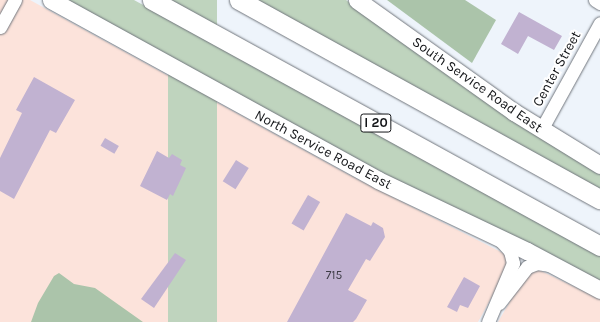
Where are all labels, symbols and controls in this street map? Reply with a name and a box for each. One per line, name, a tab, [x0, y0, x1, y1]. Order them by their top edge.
street label: Center Street	[529, 28, 585, 110]
street label: South Service Road East	[409, 34, 545, 136]
street label: North Service Road East	[252, 107, 394, 193]
road number: I 20	[360, 112, 392, 134]
house number: 715	[326, 269, 342, 283]

